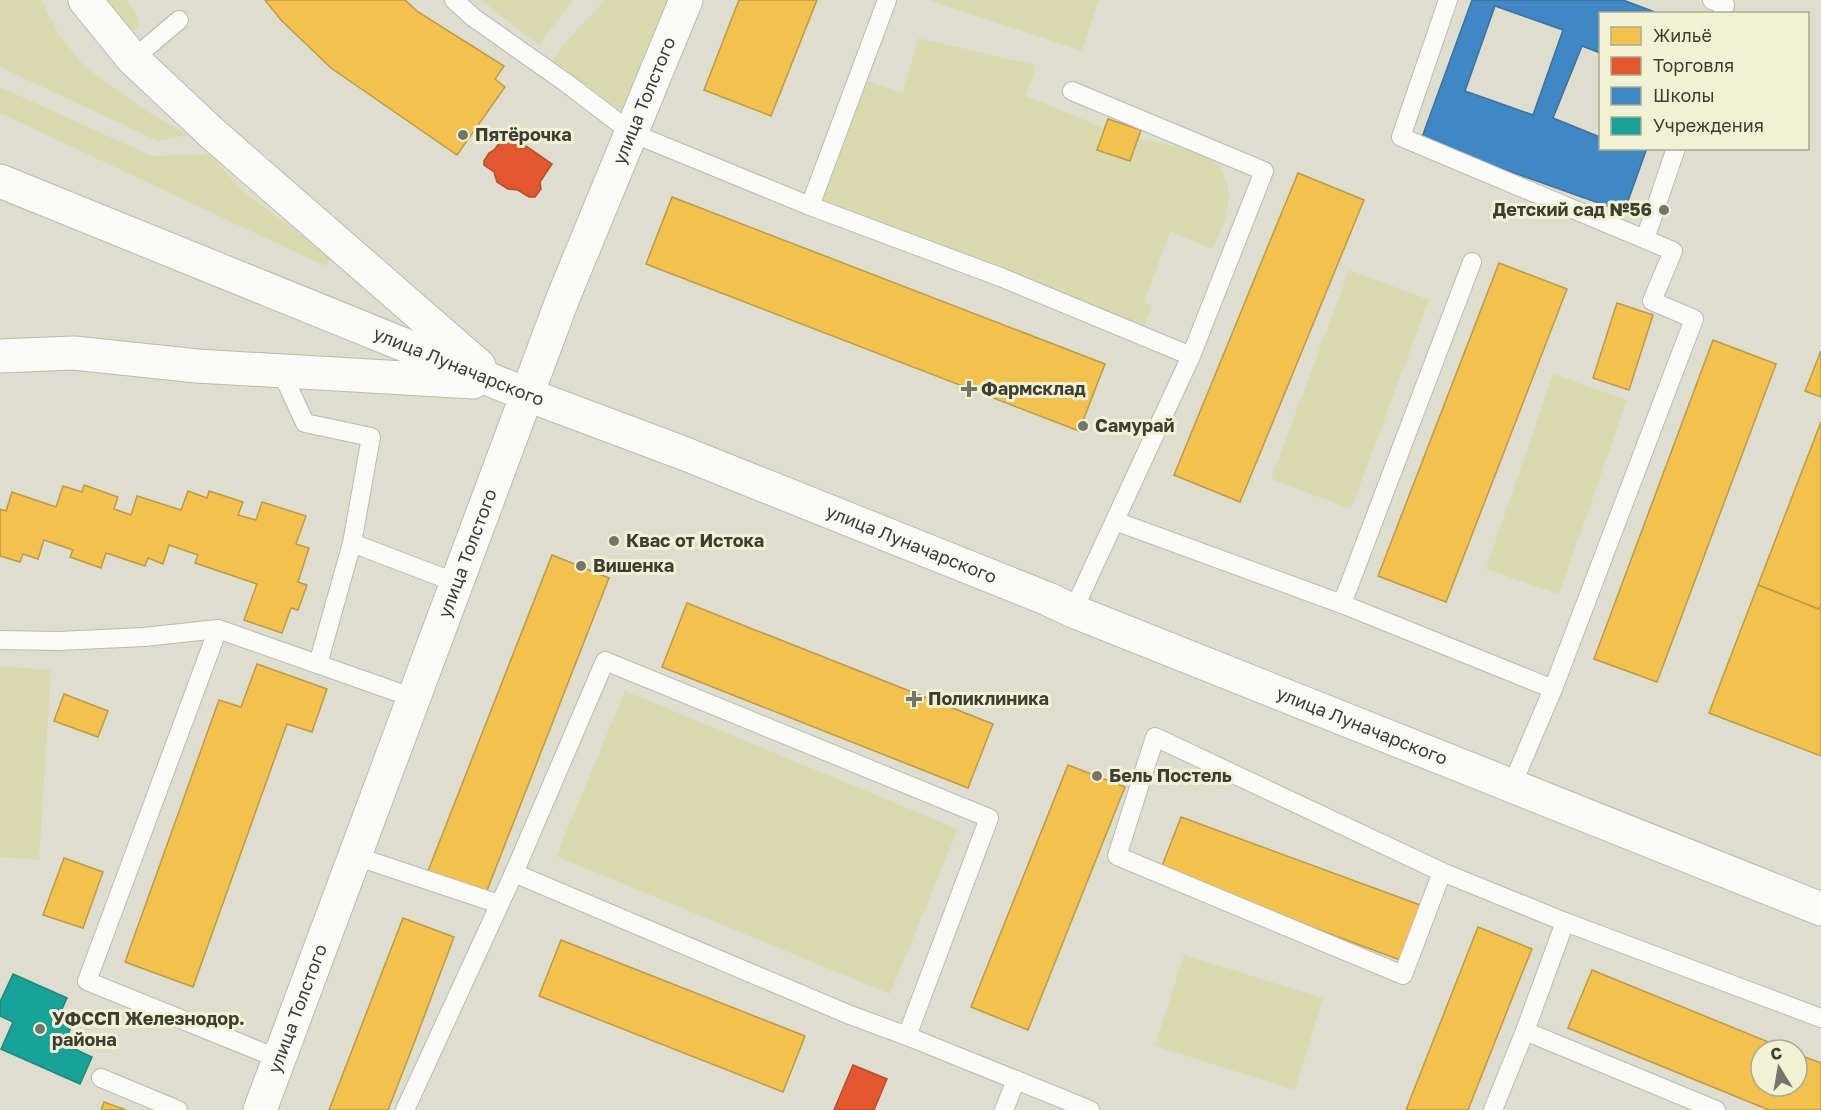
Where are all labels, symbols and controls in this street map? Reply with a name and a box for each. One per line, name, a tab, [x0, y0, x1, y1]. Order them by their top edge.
legend	[1599, 12, 1809, 150]
text: Жильё	[1653, 24, 1712, 46]
street label: улица Толстого	[607, 33, 680, 168]
text: Торговля	[1653, 54, 1734, 76]
text: Школы	[1653, 84, 1715, 106]
text: Учреждения	[1653, 114, 1764, 136]
place label: Пятёрочка	[475, 123, 572, 145]
marker: Пятёрочка	[456, 128, 470, 142]
place label: Детский сад №56	[1493, 198, 1652, 220]
marker: Детский сад №56	[1657, 203, 1671, 217]
street label: улица Луначарского	[371, 322, 548, 410]
place label: Фармсклад	[981, 377, 1086, 399]
marker: Фармсклад	[962, 382, 976, 396]
place label: Самурай	[1095, 414, 1174, 436]
marker: Самурай	[1076, 419, 1090, 433]
street label: улица Толстого	[433, 486, 501, 621]
street label: улица Луначарского	[823, 499, 1000, 587]
place label: Квас от Истока	[626, 529, 764, 551]
marker: Квас от Истока	[607, 534, 621, 548]
place label: Вишенка	[593, 554, 674, 576]
marker: Вишенка	[574, 559, 588, 573]
street label: улица Луначарского	[1274, 681, 1451, 769]
place label: Поликлиника	[928, 687, 1049, 709]
marker: Поликлиника	[905, 690, 923, 708]
place label: Бель Постель	[1109, 764, 1232, 786]
marker: Бель Постель	[1090, 769, 1104, 783]
street label: улица Толстого	[263, 941, 331, 1076]
place label: УФССП Железнодор. района	[52, 1007, 245, 1050]
marker: УФССП Железнодор. района	[33, 1022, 47, 1036]
north arrow	[1749, 1038, 1809, 1098]
text: С	[1769, 1042, 1784, 1064]

